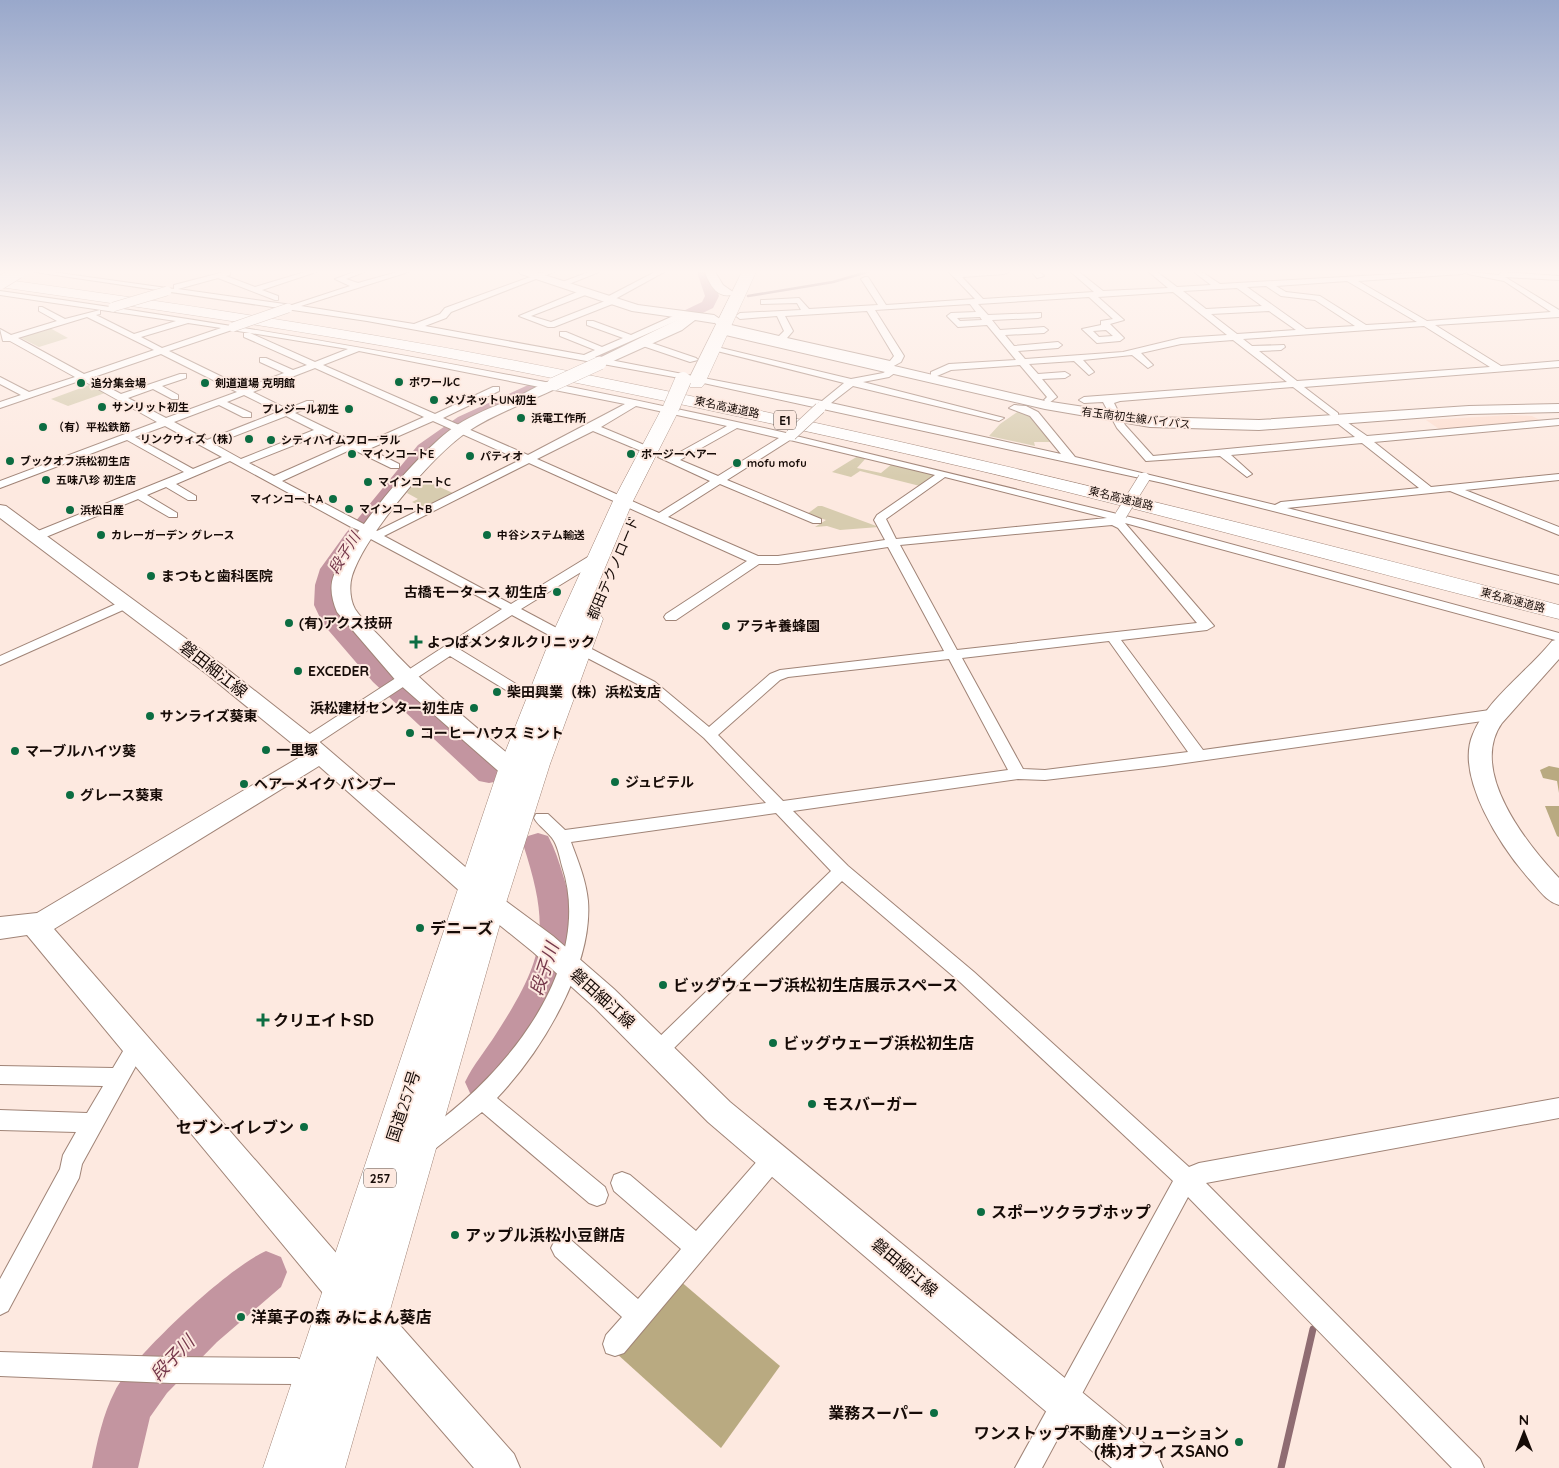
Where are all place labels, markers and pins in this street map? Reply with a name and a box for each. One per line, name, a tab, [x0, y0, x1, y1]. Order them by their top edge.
place label: ポワールC	[409, 375, 460, 389]
place label: 追分集会場	[91, 376, 146, 390]
place label: 剣道道場 克明館	[215, 376, 295, 390]
marker: ポワールC	[393, 376, 405, 388]
marker: 追分集会場	[75, 377, 87, 389]
marker: 剣道道場 克明館	[199, 377, 211, 389]
place label: メゾネットUN初生	[444, 393, 537, 407]
marker: メゾネットUN初生	[428, 394, 440, 406]
place label: サンリット初生	[112, 400, 189, 414]
marker: サンリット初生	[96, 401, 108, 413]
place label: プレジール初生	[262, 402, 339, 416]
marker: プレジール初生	[343, 403, 355, 415]
place label: 浜電工作所	[531, 411, 586, 425]
marker: 浜電工作所	[515, 412, 527, 424]
place label: （有）平松鉄筋	[53, 420, 130, 434]
marker: （有）平松鉄筋	[37, 421, 49, 433]
place label: リンクウィズ（株）	[140, 432, 239, 446]
marker: リンクウィズ（株）	[243, 433, 255, 445]
place label: シティハイムフローラル	[281, 433, 400, 447]
marker: シティハイムフローラル	[265, 434, 277, 446]
place label: マインコートE	[362, 447, 434, 461]
place label: ポージーヘアー	[641, 447, 717, 461]
marker: マインコートE	[346, 448, 358, 460]
marker: ポージーヘアー	[625, 448, 637, 460]
place label: パティオ	[480, 449, 523, 463]
marker: パティオ	[464, 450, 476, 462]
place label: ブックオフ浜松初生店	[20, 454, 130, 468]
marker: ブックオフ浜松初生店	[4, 455, 16, 467]
place label: mofu mofu	[747, 456, 807, 470]
marker: mofu mofu	[731, 457, 743, 469]
place label: 五味八珍 初生店	[56, 473, 136, 487]
marker: 五味八珍 初生店	[40, 474, 52, 486]
place label: マインコートC	[378, 475, 451, 489]
marker: マインコートC	[362, 476, 374, 488]
place label: マインコートA	[250, 492, 323, 506]
marker: マインコートA	[327, 493, 339, 505]
place label: マインコートB	[359, 502, 432, 516]
place label: 浜松日産	[80, 503, 124, 517]
marker: マインコートB	[343, 503, 355, 515]
marker: 浜松日産	[64, 504, 76, 516]
place label: カレーガーデン グレース	[111, 528, 235, 542]
place label: 中谷システム輸送	[497, 528, 585, 542]
marker: カレーガーデン グレース	[95, 529, 107, 541]
marker: 中谷システム輸送	[481, 529, 493, 541]
place label: まつもと歯科医院	[161, 567, 273, 585]
marker: まつもと歯科医院	[145, 570, 157, 582]
place label: 古橋モータース 初生店	[404, 583, 547, 601]
marker: 古橋モータース 初生店	[551, 586, 563, 598]
place label: (有)アクス技研	[299, 614, 392, 632]
marker: (有)アクス技研	[283, 617, 295, 629]
place label: アラキ養蜂園	[736, 617, 820, 635]
marker: アラキ養蜂園	[720, 620, 732, 632]
place label: よつばメンタルクリニック	[427, 633, 595, 651]
marker: よつばメンタルクリニック	[409, 635, 423, 649]
place label: EXCEDER	[308, 662, 370, 680]
marker: EXCEDER	[292, 665, 304, 677]
place label: 柴田興業（株）浜松支店	[507, 683, 661, 701]
marker: 柴田興業（株）浜松支店	[491, 686, 503, 698]
place label: 浜松建材センター初生店	[310, 699, 464, 717]
marker: 浜松建材センター初生店	[468, 702, 480, 714]
place label: サンライズ葵東	[160, 707, 258, 725]
marker: サンライズ葵東	[144, 710, 156, 722]
place label: コーヒーハウス ミント	[420, 724, 564, 742]
marker: コーヒーハウス ミント	[404, 727, 416, 739]
place label: 一里塚	[276, 741, 318, 759]
place label: マーブルハイツ葵	[25, 742, 136, 760]
marker: 一里塚	[260, 744, 272, 756]
marker: マーブルハイツ葵	[9, 745, 21, 757]
place label: ジュピテル	[625, 773, 694, 791]
place label: ヘアーメイク バンブー	[254, 775, 397, 793]
marker: ジュピテル	[609, 776, 621, 788]
marker: ヘアーメイク バンブー	[238, 778, 250, 790]
place label: グレース葵東	[80, 786, 163, 804]
marker: グレース葵東	[64, 789, 76, 801]
place label: デニーズ	[430, 918, 493, 938]
marker: デニーズ	[414, 922, 426, 934]
place label: ビッグウェーブ浜松初生店展示スペース	[673, 975, 958, 995]
marker: ビッグウェーブ浜松初生店展示スペース	[657, 979, 669, 991]
place label: クリエイトSD	[273, 1010, 374, 1030]
marker: クリエイトSD	[257, 1014, 269, 1026]
place label: ビッグウェーブ浜松初生店	[783, 1033, 974, 1053]
marker: ビッグウェーブ浜松初生店	[767, 1037, 779, 1049]
place label: モスバーガー	[822, 1094, 918, 1114]
marker: モスバーガー	[806, 1098, 818, 1110]
place label: セブン-イレブン	[176, 1117, 294, 1137]
marker: セブン-イレブン	[298, 1121, 310, 1133]
place label: スポーツクラブホップ	[991, 1202, 1151, 1222]
marker: スポーツクラブホップ	[975, 1206, 987, 1218]
place label: アップル浜松小豆餅店	[465, 1225, 625, 1245]
marker: アップル浜松小豆餅店	[449, 1229, 461, 1241]
place label: 洋菓子の森 みによん葵店	[251, 1307, 431, 1327]
marker: 洋菓子の森 みによん葵店	[235, 1311, 247, 1323]
place label: 業務スーパー	[828, 1403, 924, 1423]
marker: 業務スーパー	[928, 1407, 940, 1419]
place label: ワンストップ不動産ソリューション (株)オフィスSANO	[974, 1423, 1229, 1461]
marker: ワンストップ不動産ソリューション (株)オフィスSANO	[1233, 1436, 1245, 1448]

